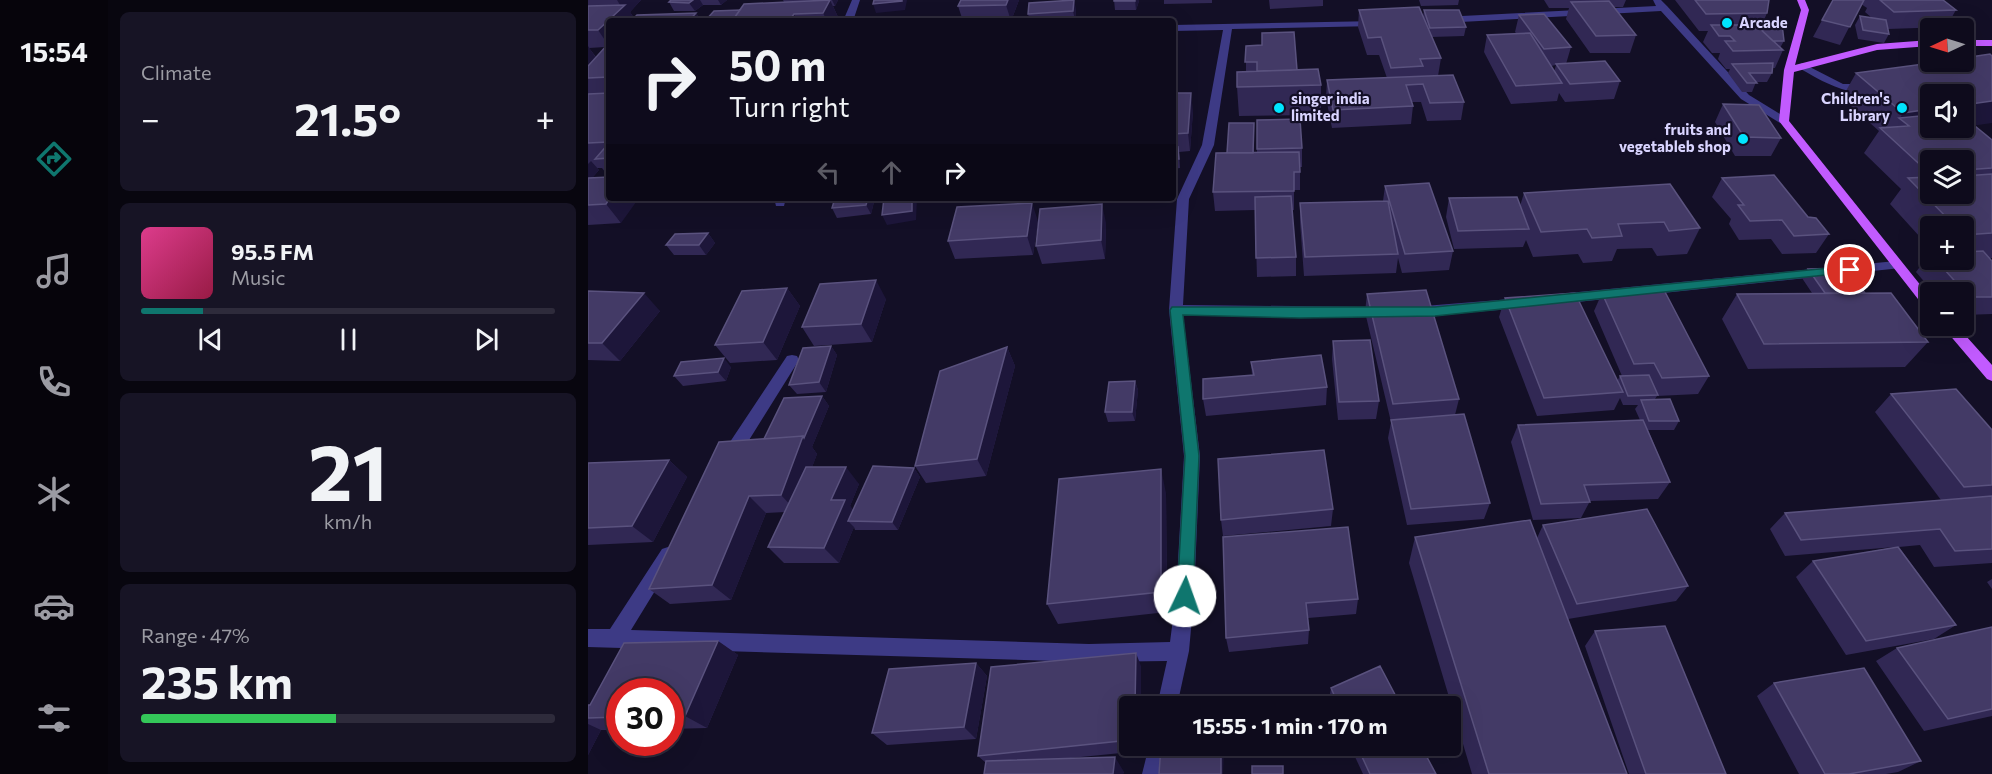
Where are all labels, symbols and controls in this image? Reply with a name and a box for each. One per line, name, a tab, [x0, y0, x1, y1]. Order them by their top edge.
place label: Arcade	[1739, 13, 1788, 31]
marker: Arcade	[1720, 16, 1734, 30]
north arrow	[1920, 18, 1974, 72]
map controls	[1920, 18, 1974, 336]
text: 15:54	[20, 35, 88, 68]
text: 50 m	[729, 38, 826, 90]
icon: right	[630, 42, 708, 120]
text: Climate	[141, 60, 211, 84]
button: sound	[1920, 84, 1974, 138]
place label: singer india limited	[1291, 89, 1370, 124]
place label: Children's Library	[1821, 89, 1891, 124]
text: 21.5°	[294, 90, 401, 145]
text: Turn right	[729, 90, 849, 123]
text: −	[141, 97, 160, 138]
text: +	[536, 97, 555, 138]
marker: singer india limited	[1272, 101, 1286, 115]
marker: Children's Library	[1895, 101, 1909, 115]
place label: fruits and vegetableb shop	[1619, 120, 1731, 155]
marker: fruits and vegetableb shop	[1736, 132, 1750, 146]
icon: directions	[33, 138, 75, 180]
button: layers	[1920, 150, 1974, 204]
icon: left	[812, 156, 845, 189]
icon: ahead	[875, 156, 908, 189]
icon: right	[938, 156, 971, 189]
button: +	[1920, 216, 1974, 270]
text: 95.5 FM	[231, 238, 314, 265]
pin	[1824, 244, 1875, 295]
icon: music	[33, 250, 75, 292]
icon: arrive	[1833, 253, 1866, 286]
text: Music	[231, 265, 285, 289]
button: −	[1920, 282, 1974, 336]
icon: previous	[194, 323, 227, 356]
icon: pause	[332, 323, 365, 356]
icon: next	[470, 323, 503, 356]
icon: phone	[33, 361, 75, 403]
text: 21	[308, 422, 388, 517]
icon: climate	[33, 473, 75, 515]
text: km/h	[324, 509, 372, 533]
position arrow	[1153, 564, 1217, 628]
icon: car	[33, 585, 75, 627]
text: Range · 47%	[141, 623, 250, 647]
text: 235 km	[141, 653, 293, 708]
speed limit sign: 30	[606, 678, 684, 756]
icon: filters	[33, 697, 75, 739]
text: 15:55 · 1 min · 170 m	[1193, 712, 1387, 739]

